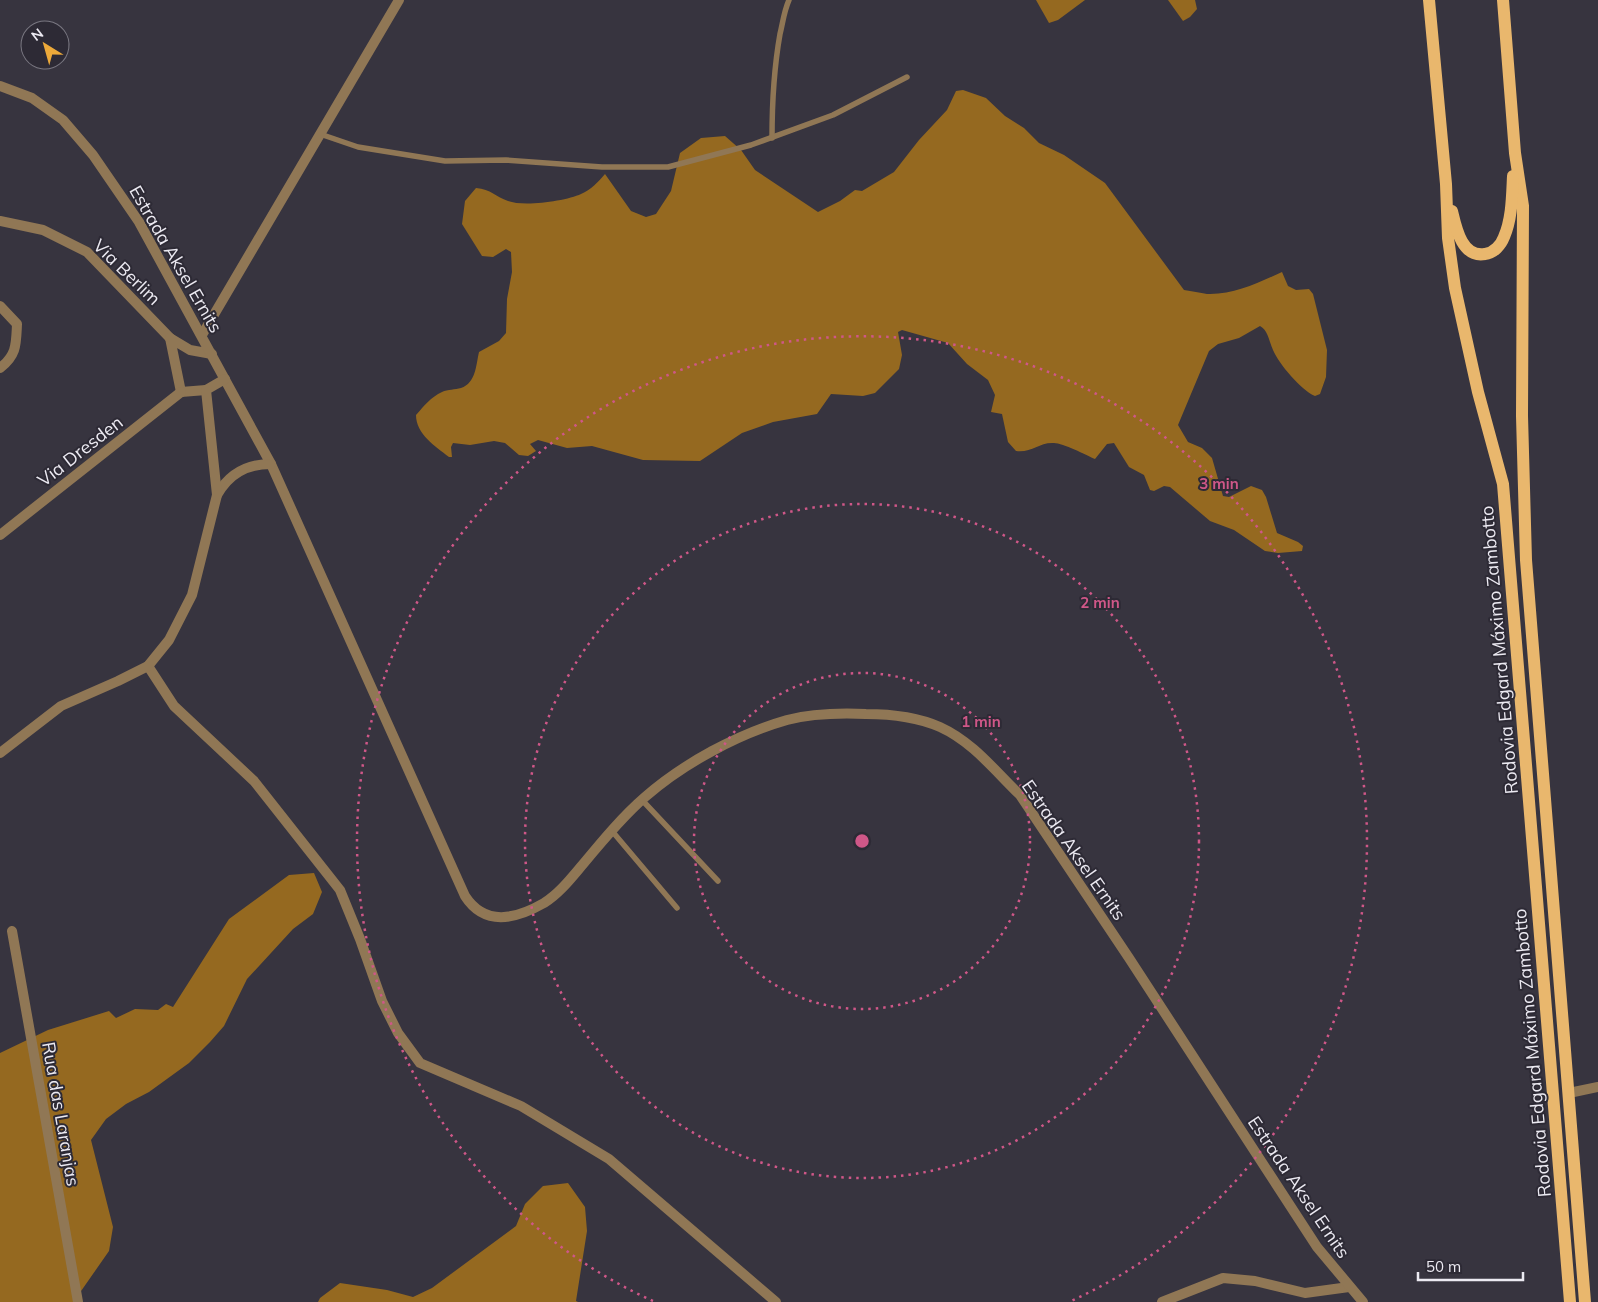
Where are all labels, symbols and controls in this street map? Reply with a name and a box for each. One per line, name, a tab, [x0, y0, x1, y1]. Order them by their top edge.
north arrow	[20, 20, 70, 70]
text: N	[28, 24, 47, 45]
street label: Estrada Aksel Ernits	[124, 181, 228, 337]
street label: Via Berlim	[88, 234, 166, 310]
street label: Via Dresden	[33, 411, 127, 491]
text: 3 min	[1199, 474, 1239, 493]
street label: Rodovia Edgard Máximo Zambotto	[1475, 505, 1523, 795]
text: 2 min	[1080, 593, 1120, 612]
text: 1 min	[961, 712, 1001, 731]
street label: Estrada Aksel Ernits	[1017, 775, 1131, 925]
centre of rings	[853, 832, 871, 850]
street label: Rodovia Edgard Máximo Zambotto	[1508, 908, 1556, 1198]
street label: Rua das Laranjas	[37, 1040, 85, 1188]
street label: Estrada Aksel Ernits	[1243, 1112, 1355, 1262]
scale bar	[1418, 1250, 1523, 1282]
text: 50 m	[1426, 1257, 1461, 1276]

